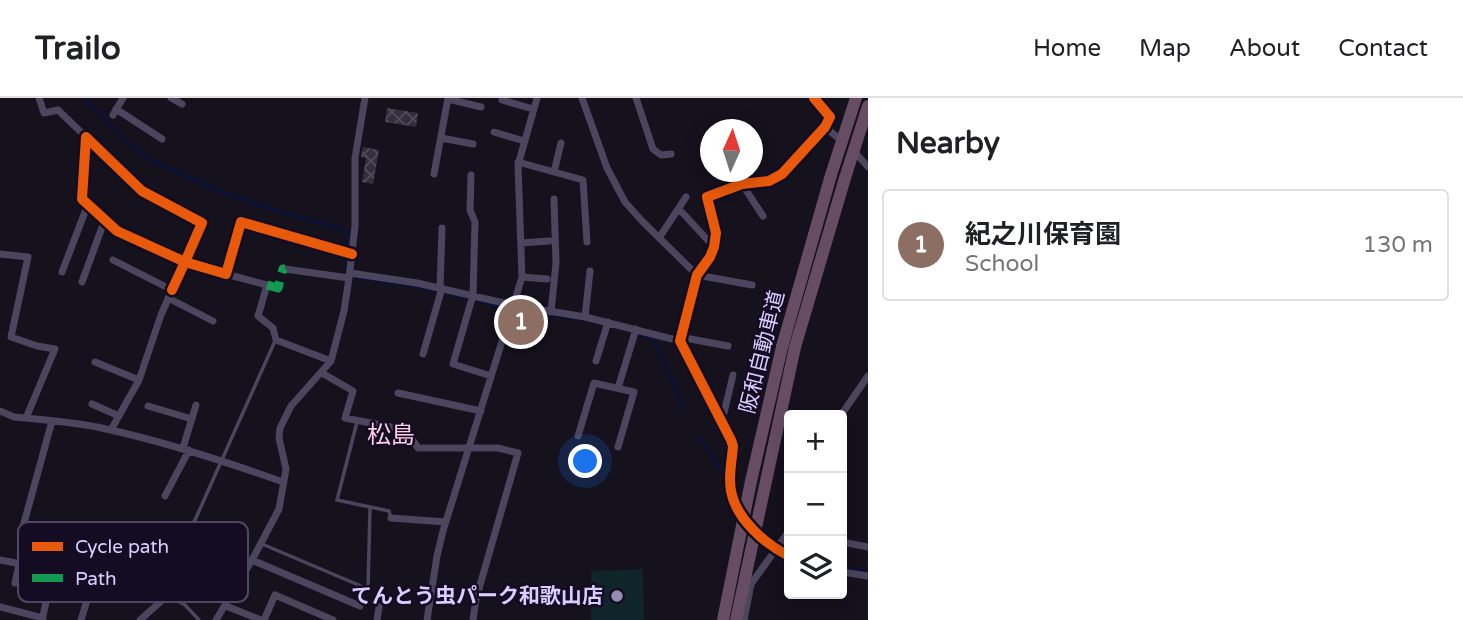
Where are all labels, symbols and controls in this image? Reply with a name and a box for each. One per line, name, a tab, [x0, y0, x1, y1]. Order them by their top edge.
text: Trailo	[35, 29, 121, 68]
text: Home	[1033, 34, 1101, 63]
text: Map	[1139, 34, 1191, 63]
text: About	[1229, 34, 1300, 63]
text: Contact	[1338, 34, 1428, 63]
north arrow	[700, 119, 763, 182]
text: Nearby	[896, 125, 1000, 162]
text: 紀之川保育園	[965, 219, 1121, 250]
text: 1	[914, 231, 928, 259]
text: 130 m	[1363, 231, 1433, 259]
text: School	[965, 250, 1039, 278]
street label: 阪和自動車道	[735, 288, 790, 416]
pin: 1	[498, 296, 544, 348]
map controls	[784, 410, 847, 599]
button: +	[784, 410, 847, 473]
district label: 松島	[367, 421, 415, 450]
your location	[568, 444, 602, 478]
button: −	[784, 473, 847, 536]
legend	[18, 522, 248, 602]
text: Cycle path	[75, 536, 169, 558]
button: layers	[784, 536, 847, 599]
text: Path	[75, 568, 117, 590]
place label: てんとう虫パーク和歌山店	[351, 584, 603, 609]
marker: てんとう虫パーク和歌山店	[609, 588, 625, 604]

